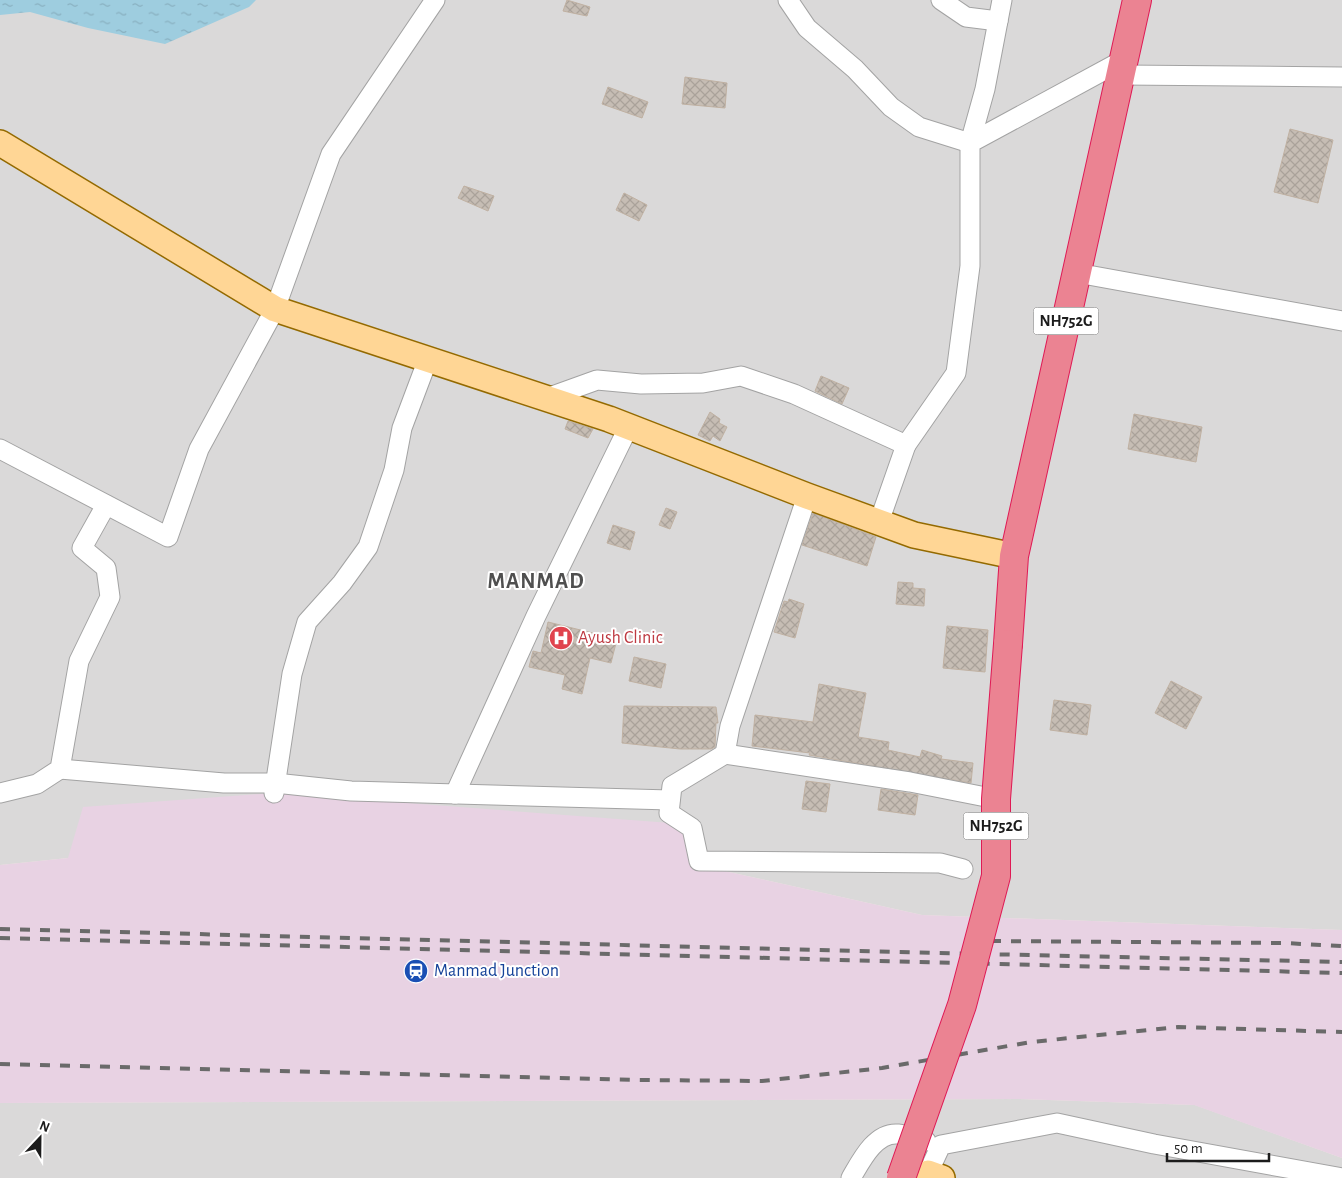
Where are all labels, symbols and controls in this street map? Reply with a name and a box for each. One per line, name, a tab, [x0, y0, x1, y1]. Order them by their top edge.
road number: NH752G	[1034, 308, 1098, 334]
district label: MANMAD	[487, 570, 585, 592]
hospital icon: Ayush Clinic	[548, 625, 574, 651]
place label: Ayush Clinic	[578, 629, 663, 647]
road number: NH752G	[964, 812, 1028, 839]
station icon: Manmad Junction	[403, 958, 429, 984]
place label: Manmad Junction	[434, 962, 559, 980]
north arrow	[15, 1113, 65, 1163]
text: N	[37, 1119, 52, 1135]
scale bar	[1167, 1130, 1270, 1162]
text: 50 m	[1174, 1141, 1203, 1156]

